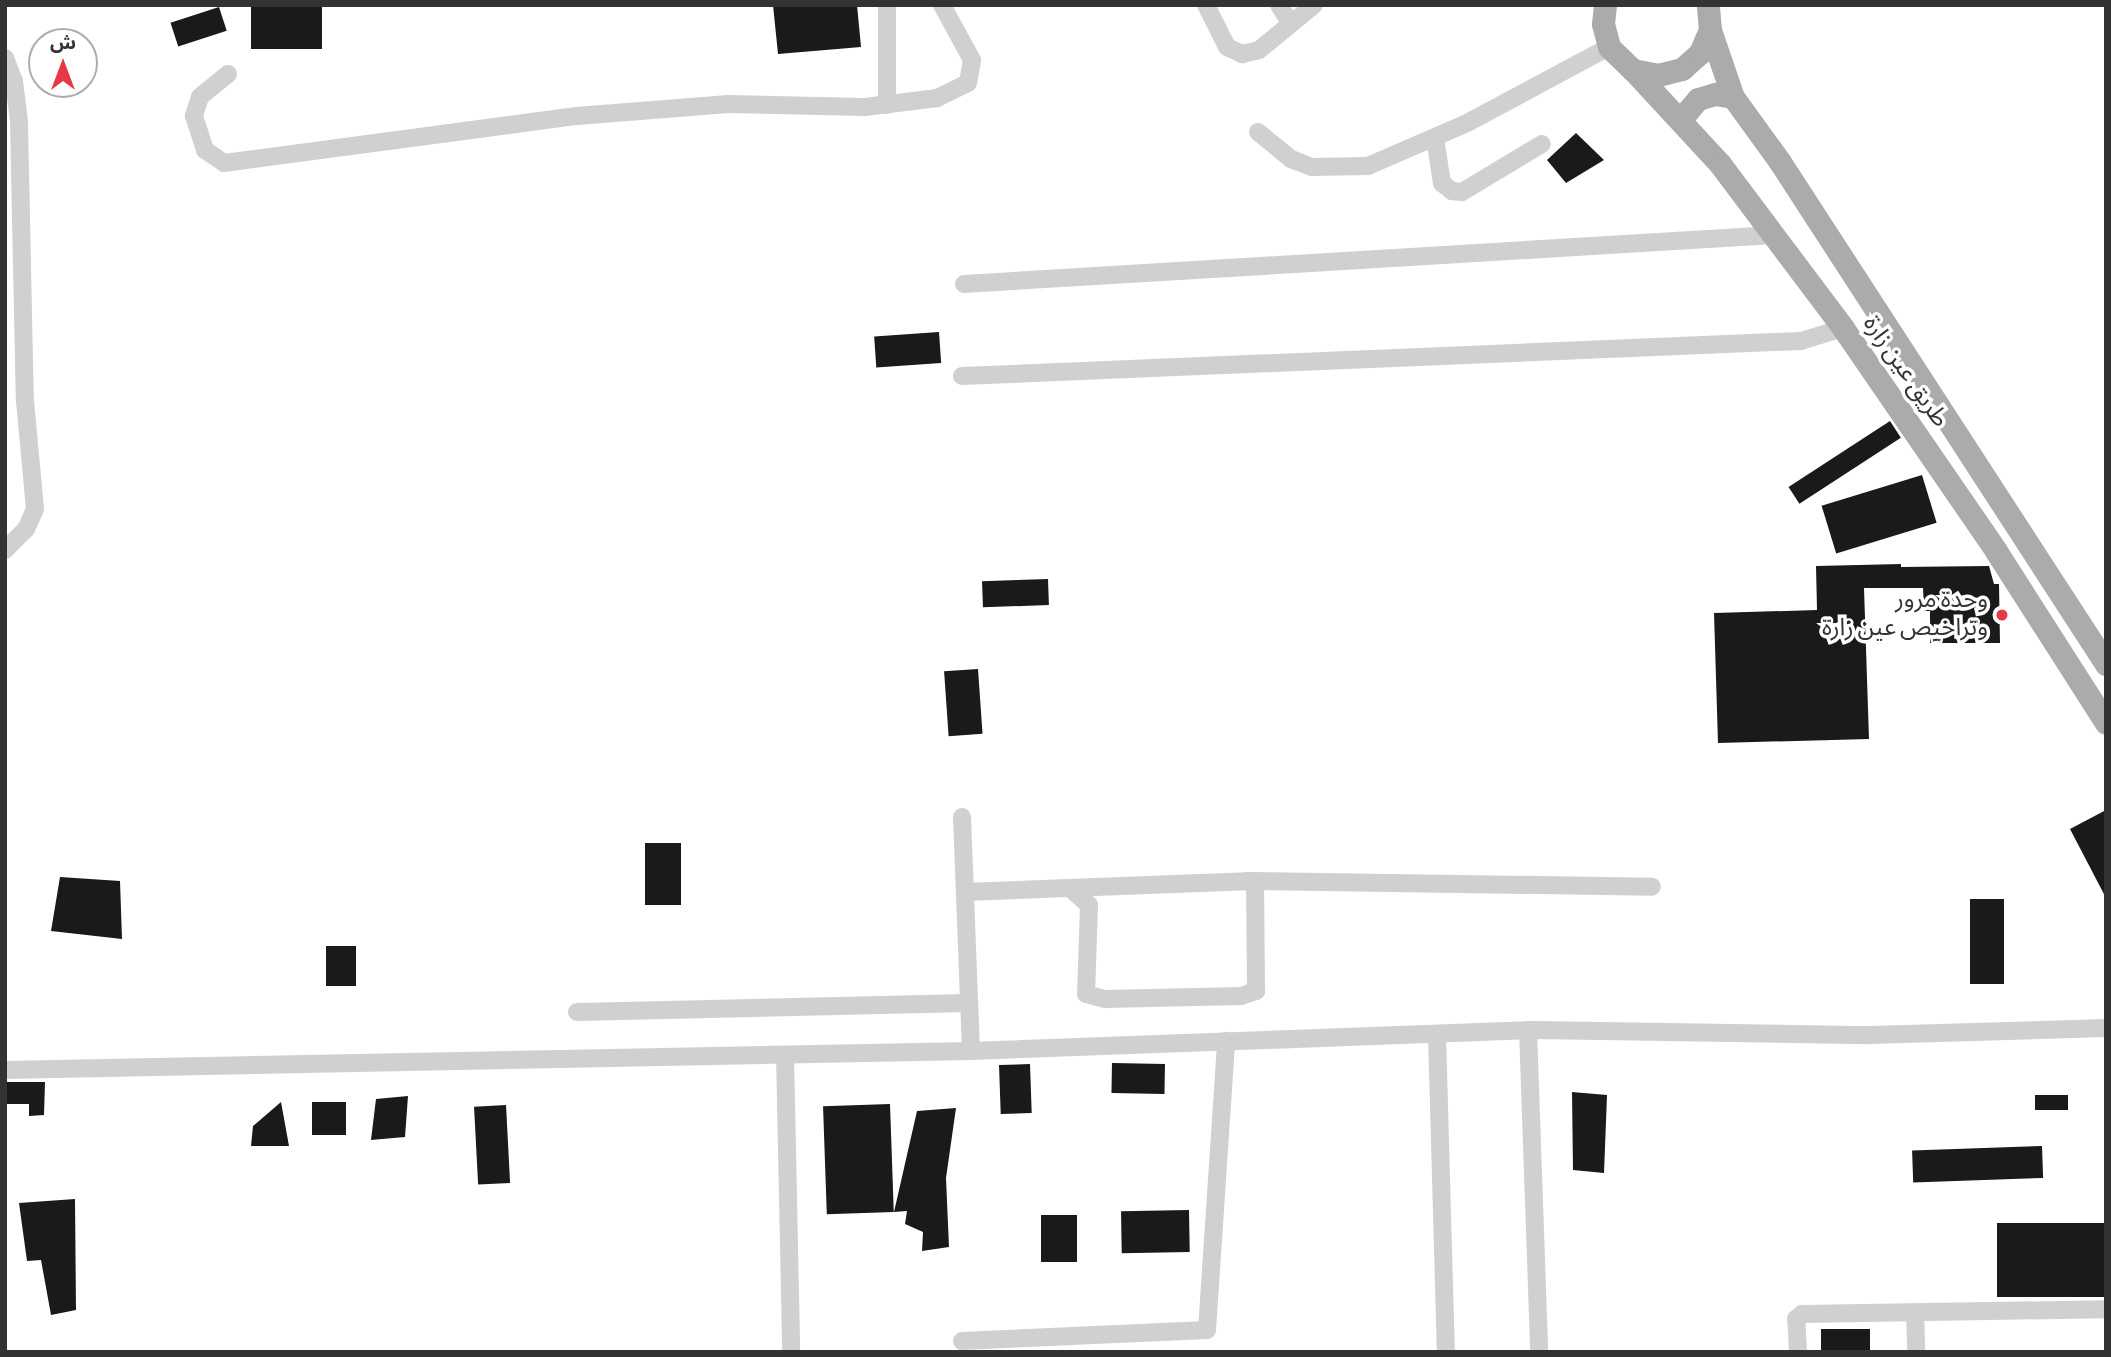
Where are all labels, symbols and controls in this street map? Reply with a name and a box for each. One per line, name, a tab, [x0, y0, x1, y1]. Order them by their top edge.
north arrow	[28, 28, 98, 98]
text: ش	[50, 34, 76, 53]
street label: طريق عين زارة	[1856, 311, 1954, 433]
place label: وحدة مرور وتراخيص عين زارة	[1822, 587, 1988, 643]
marker: وحدة مرور وتراخيص عين زارة	[1994, 607, 2010, 623]

